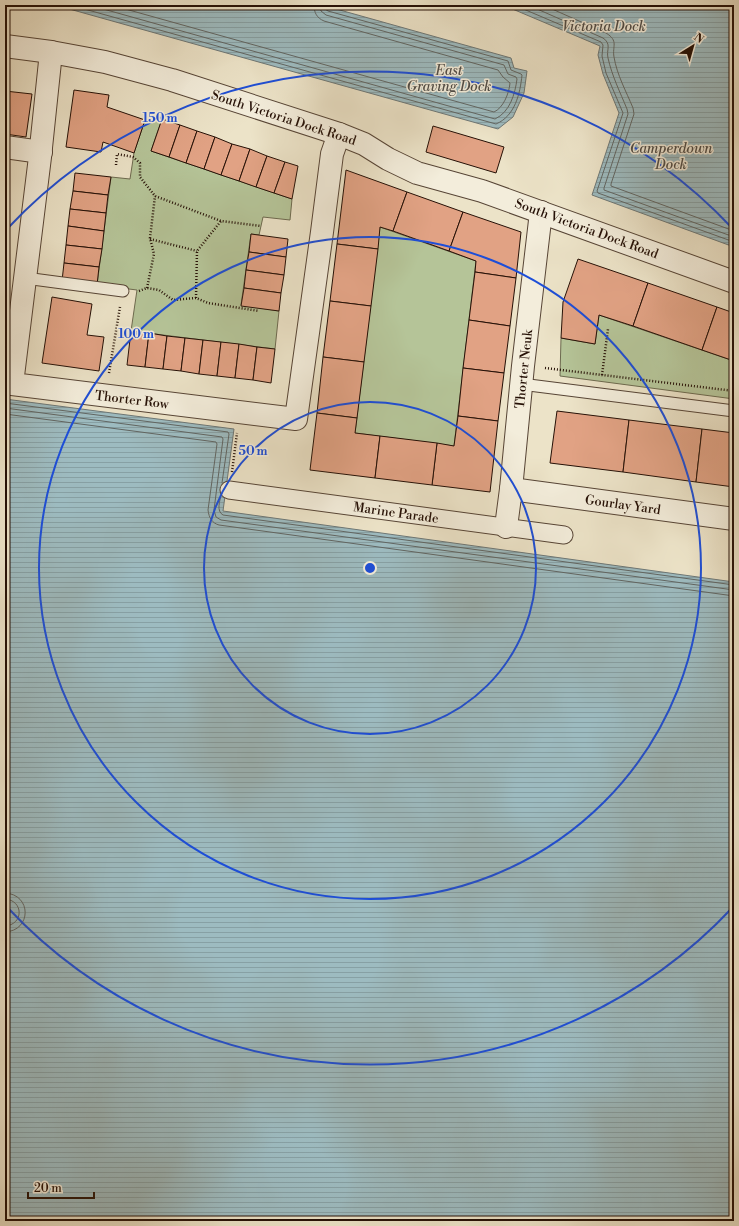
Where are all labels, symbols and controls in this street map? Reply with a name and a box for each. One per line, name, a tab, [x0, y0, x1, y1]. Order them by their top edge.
water label: Victoria Dock	[562, 18, 646, 36]
north arrow	[673, 26, 713, 66]
text: N	[691, 31, 706, 47]
water label: East Graving Dock	[407, 62, 491, 96]
street label: South Victoria Dock Road	[209, 87, 359, 149]
text: 150 m	[143, 111, 177, 126]
water label: Camperdown Dock	[630, 140, 713, 174]
street label: South Victoria Dock Road	[513, 196, 661, 263]
text: 100 m	[118, 327, 154, 342]
street label: Thorter Neuk	[512, 327, 536, 410]
street label: Thorter Row	[94, 388, 171, 413]
text: 50 m	[238, 444, 268, 459]
street label: Gourlay Yard	[584, 492, 662, 518]
street label: Marine Parade	[352, 499, 440, 527]
centre of rings	[363, 561, 377, 575]
scale bar	[28, 1174, 94, 1200]
text: 20 m	[34, 1181, 62, 1196]

